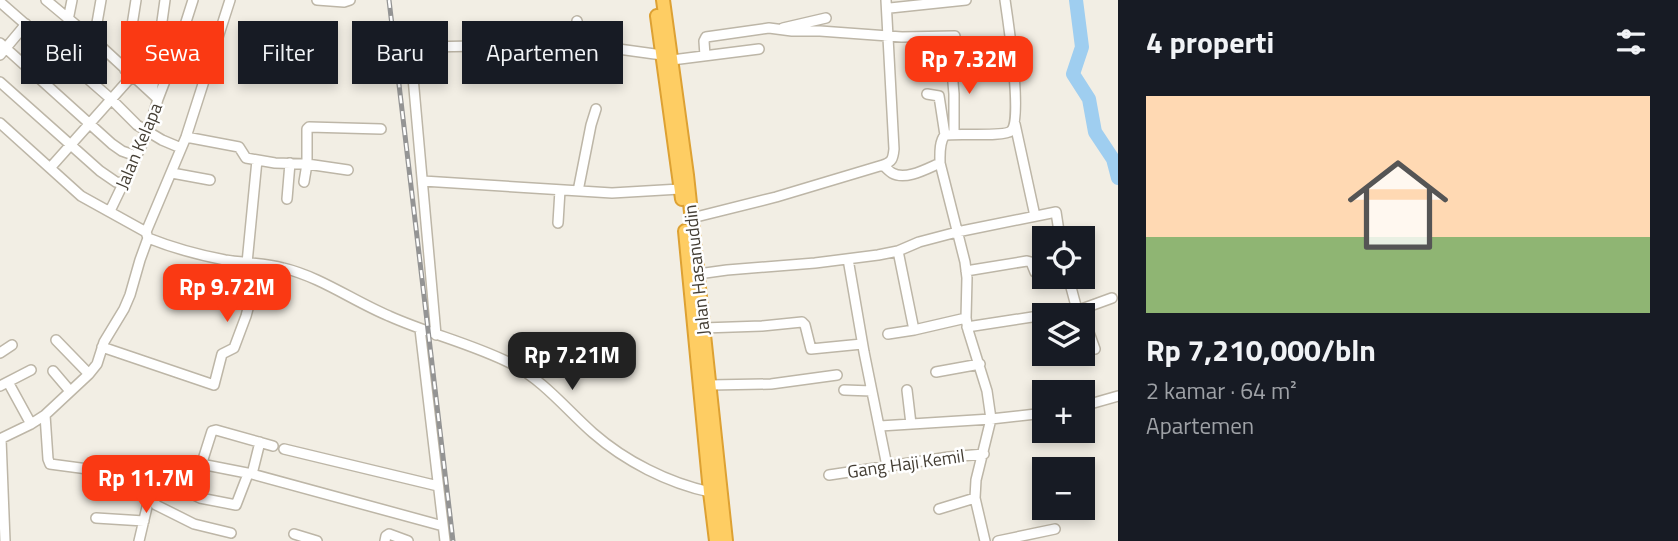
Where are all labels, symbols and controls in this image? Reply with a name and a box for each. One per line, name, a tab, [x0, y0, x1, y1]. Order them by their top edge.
text: 4 properti	[1146, 19, 1274, 65]
chip: Beli	[21, 21, 107, 84]
chip: Sewa	[121, 21, 224, 84]
chip: Filter	[238, 21, 338, 84]
chip: Baru	[352, 21, 448, 84]
chip: Apartemen	[462, 21, 623, 84]
icon: filters	[1612, 23, 1650, 61]
pin: Rp 7.32M	[897, 36, 1041, 96]
text: Rp 7.32M	[921, 41, 1017, 76]
street label: Jalan Kelapa	[108, 98, 169, 193]
icon: home	[1335, 142, 1461, 268]
street label: Jalan Hasanuddin	[676, 203, 717, 337]
map controls	[1032, 226, 1095, 520]
button: locate	[1032, 226, 1095, 289]
pin: Rp 9.72M	[155, 264, 299, 324]
text: Rp 9.72M	[179, 269, 275, 304]
button: layers	[1032, 303, 1095, 366]
text: Rp 7,210,000/bln	[1146, 327, 1376, 373]
pin: Rp 7.21M	[500, 332, 644, 392]
text: Rp 7.21M	[524, 337, 620, 372]
text: 2 kamar · 64 m²	[1146, 373, 1297, 408]
button: +	[1032, 380, 1095, 443]
text: Apartemen	[1146, 408, 1254, 443]
street label: Gang Haji Kemil	[846, 442, 966, 485]
pin: Rp 11.7M	[74, 456, 218, 515]
button: −	[1032, 457, 1095, 520]
text: Rp 11.7M	[98, 460, 194, 495]

